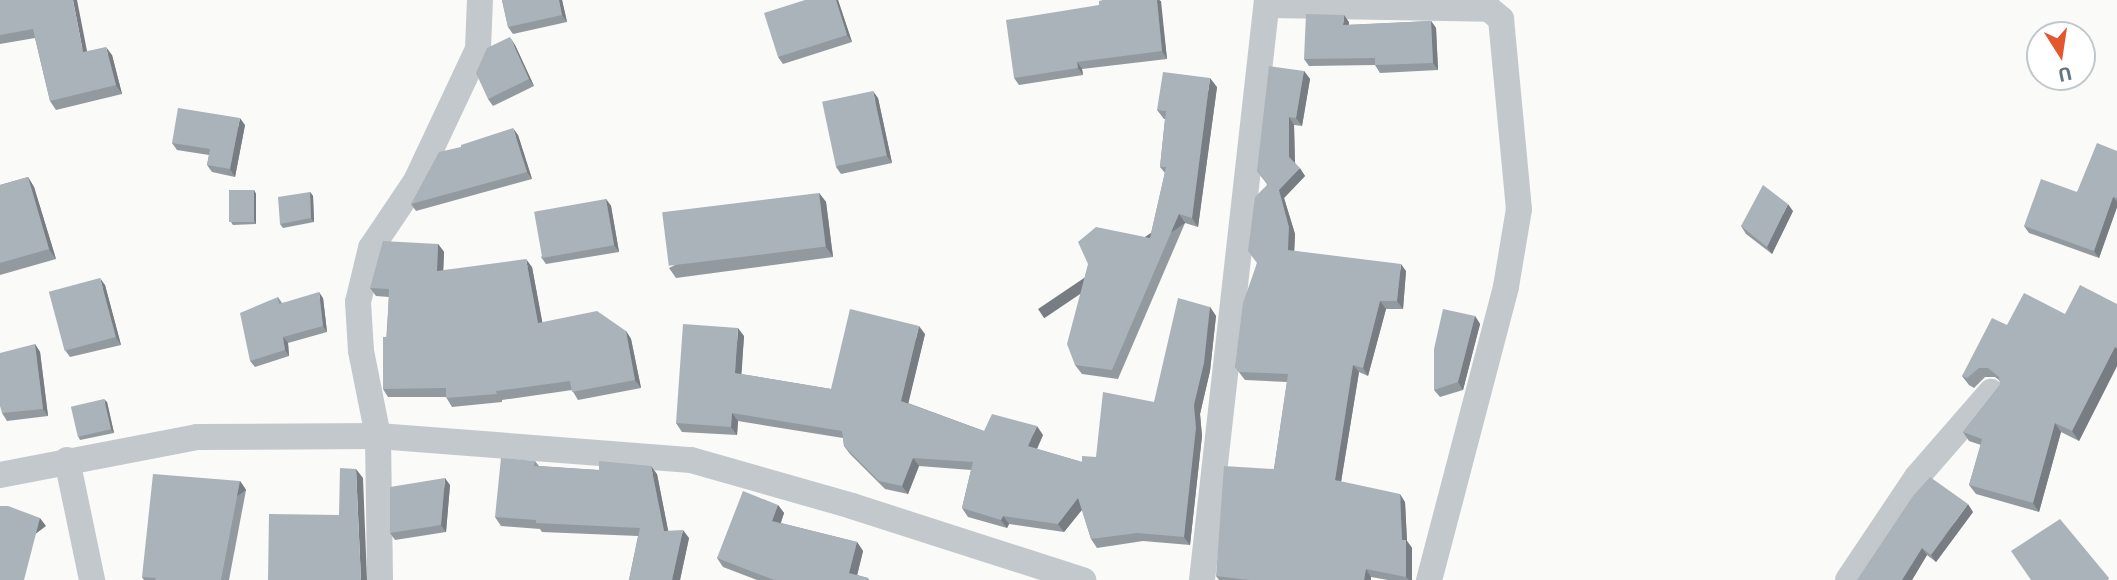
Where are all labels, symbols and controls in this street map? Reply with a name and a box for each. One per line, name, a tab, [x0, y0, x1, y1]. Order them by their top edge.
north arrow	[2026, 21, 2096, 91]
text: U	[2056, 62, 2074, 88]

